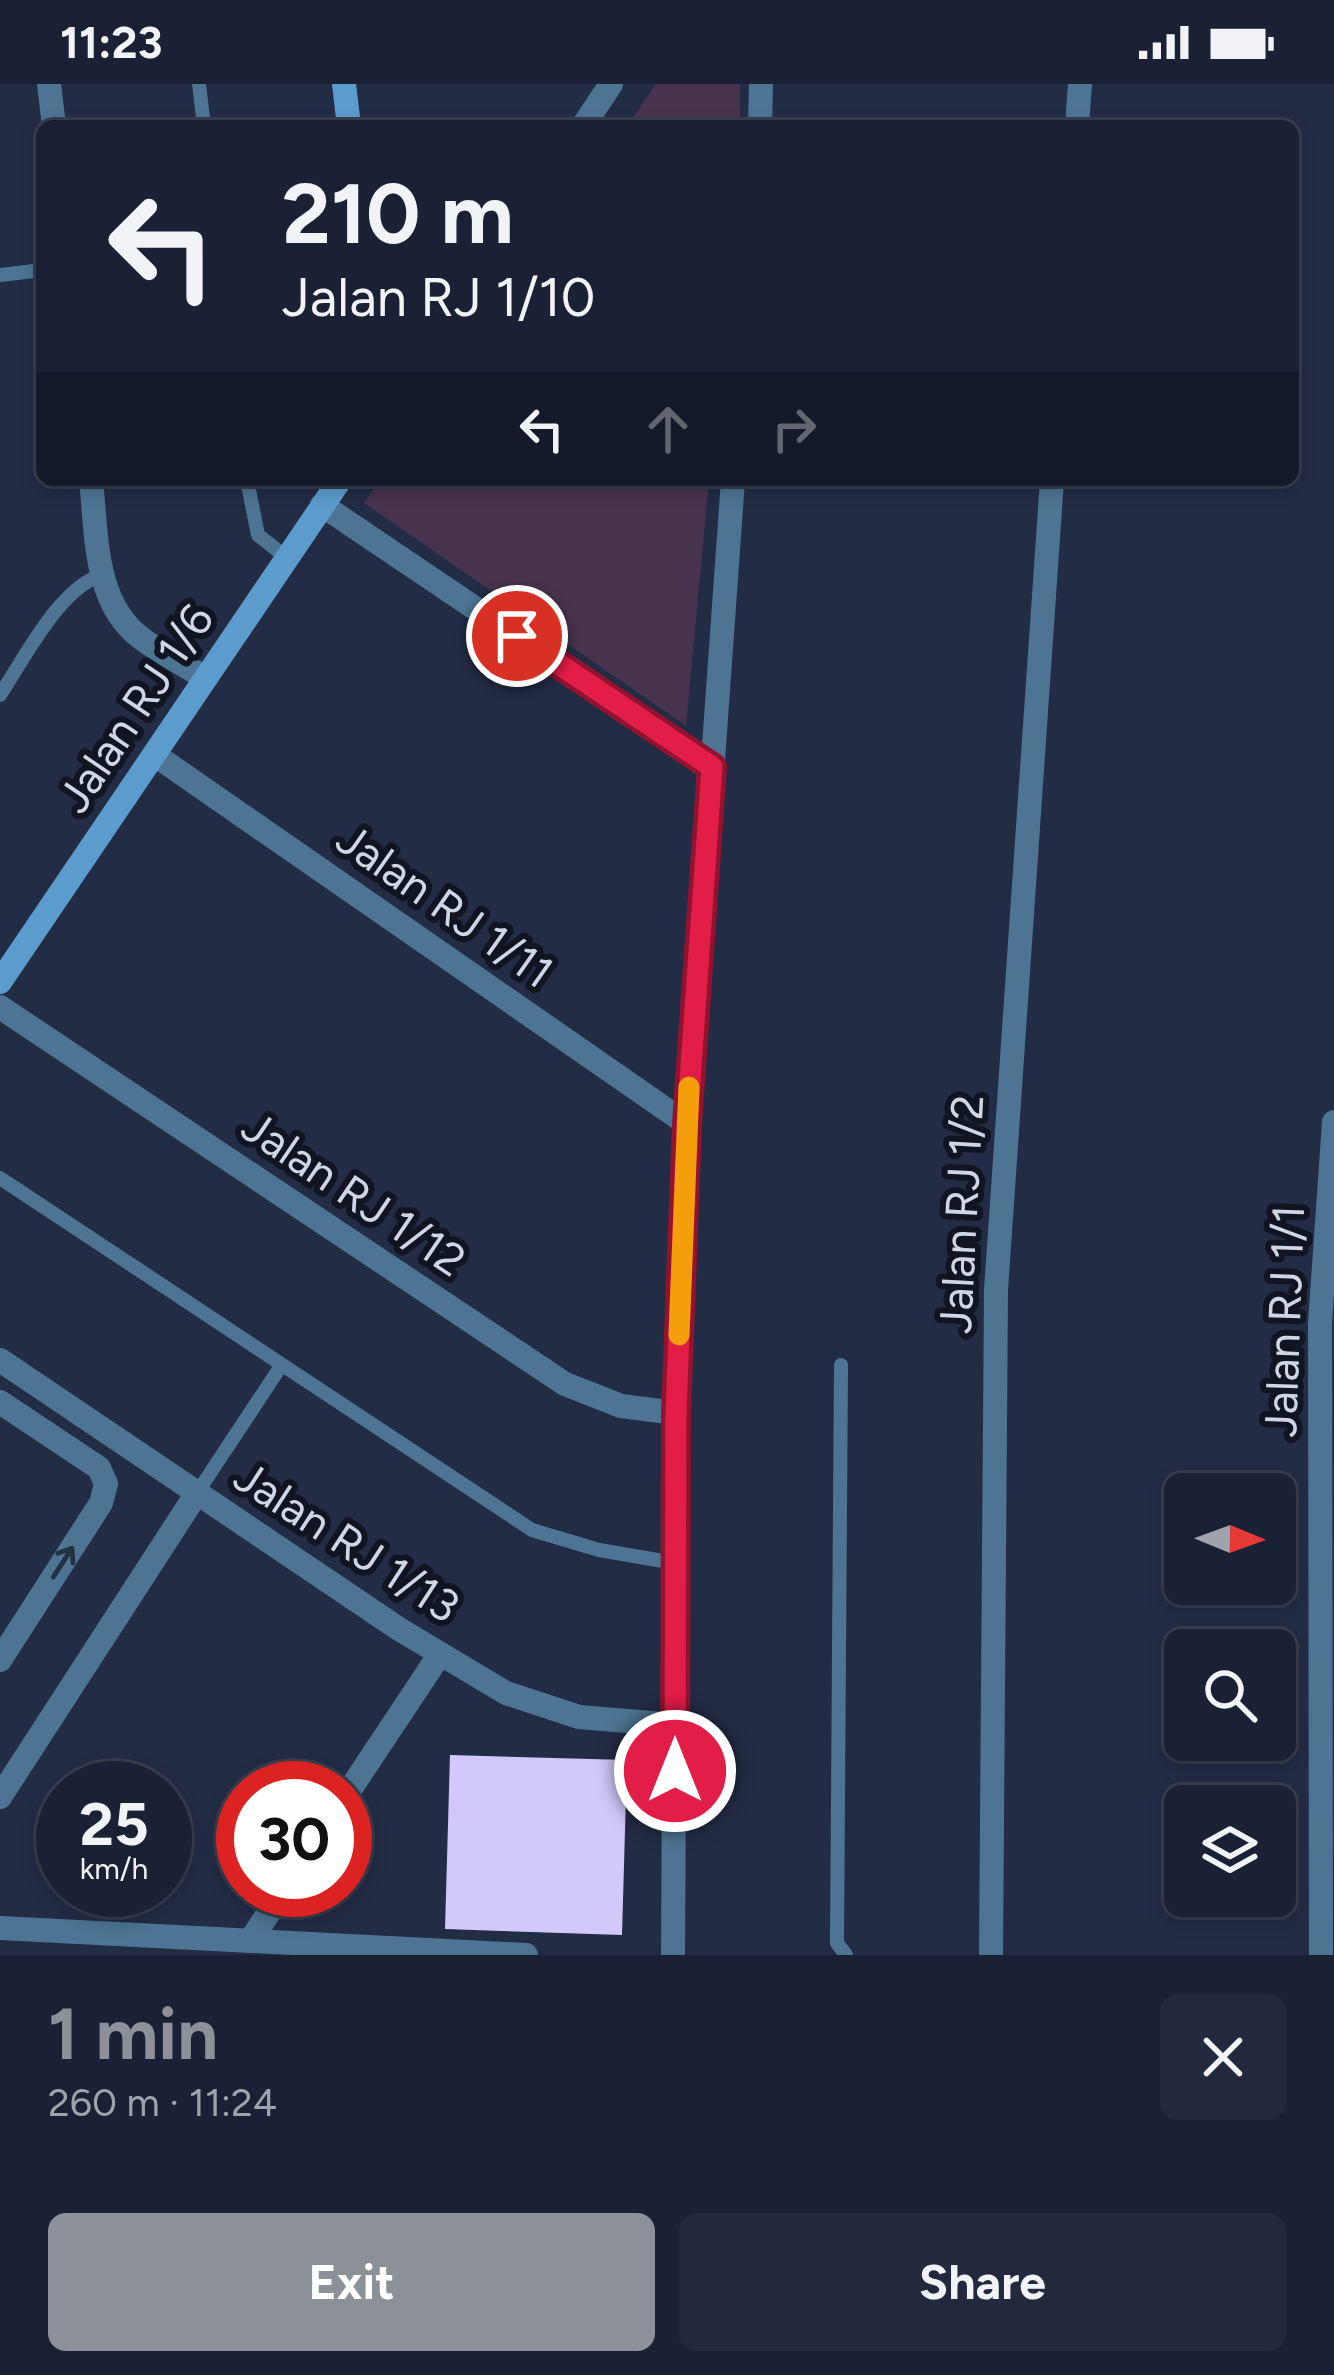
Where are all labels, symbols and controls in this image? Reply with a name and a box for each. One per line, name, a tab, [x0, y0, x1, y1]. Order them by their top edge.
text: 11:23	[60, 15, 163, 69]
text: 210 m	[282, 163, 514, 264]
icon: left	[84, 168, 240, 324]
text: Jalan RJ 1/10	[282, 265, 595, 330]
icon: left	[509, 396, 575, 462]
icon: ahead	[635, 396, 701, 462]
icon: right	[761, 396, 827, 462]
pin	[466, 585, 568, 687]
street label: Jalan RJ 1/6	[46, 594, 224, 822]
icon: arrive	[484, 603, 550, 669]
street label: Jalan RJ 1/11	[327, 811, 563, 999]
street label: Jalan RJ 1/2	[928, 1093, 994, 1335]
street label: Jalan RJ 1/12	[232, 1099, 476, 1287]
street label: Jalan RJ 1/1	[1253, 1204, 1315, 1438]
street label: Jalan RJ 1/13	[225, 1448, 469, 1634]
north arrow	[1164, 1473, 1296, 1605]
map controls	[1164, 1473, 1296, 1917]
one-way arrow	[51, 1545, 76, 1579]
button: search	[1164, 1629, 1296, 1761]
position arrow	[612, 1708, 738, 1834]
speed limit sign: 30	[216, 1761, 372, 1917]
button: layers	[1164, 1785, 1296, 1917]
text: 25	[79, 1788, 149, 1860]
text: km/h	[80, 1850, 148, 1887]
text: 1 min	[48, 1991, 218, 2077]
button: close	[1160, 1994, 1286, 2120]
text: 260 m · 11:24	[48, 2079, 277, 2126]
button: Exit	[48, 2213, 655, 2351]
button: Share	[679, 2213, 1286, 2351]

